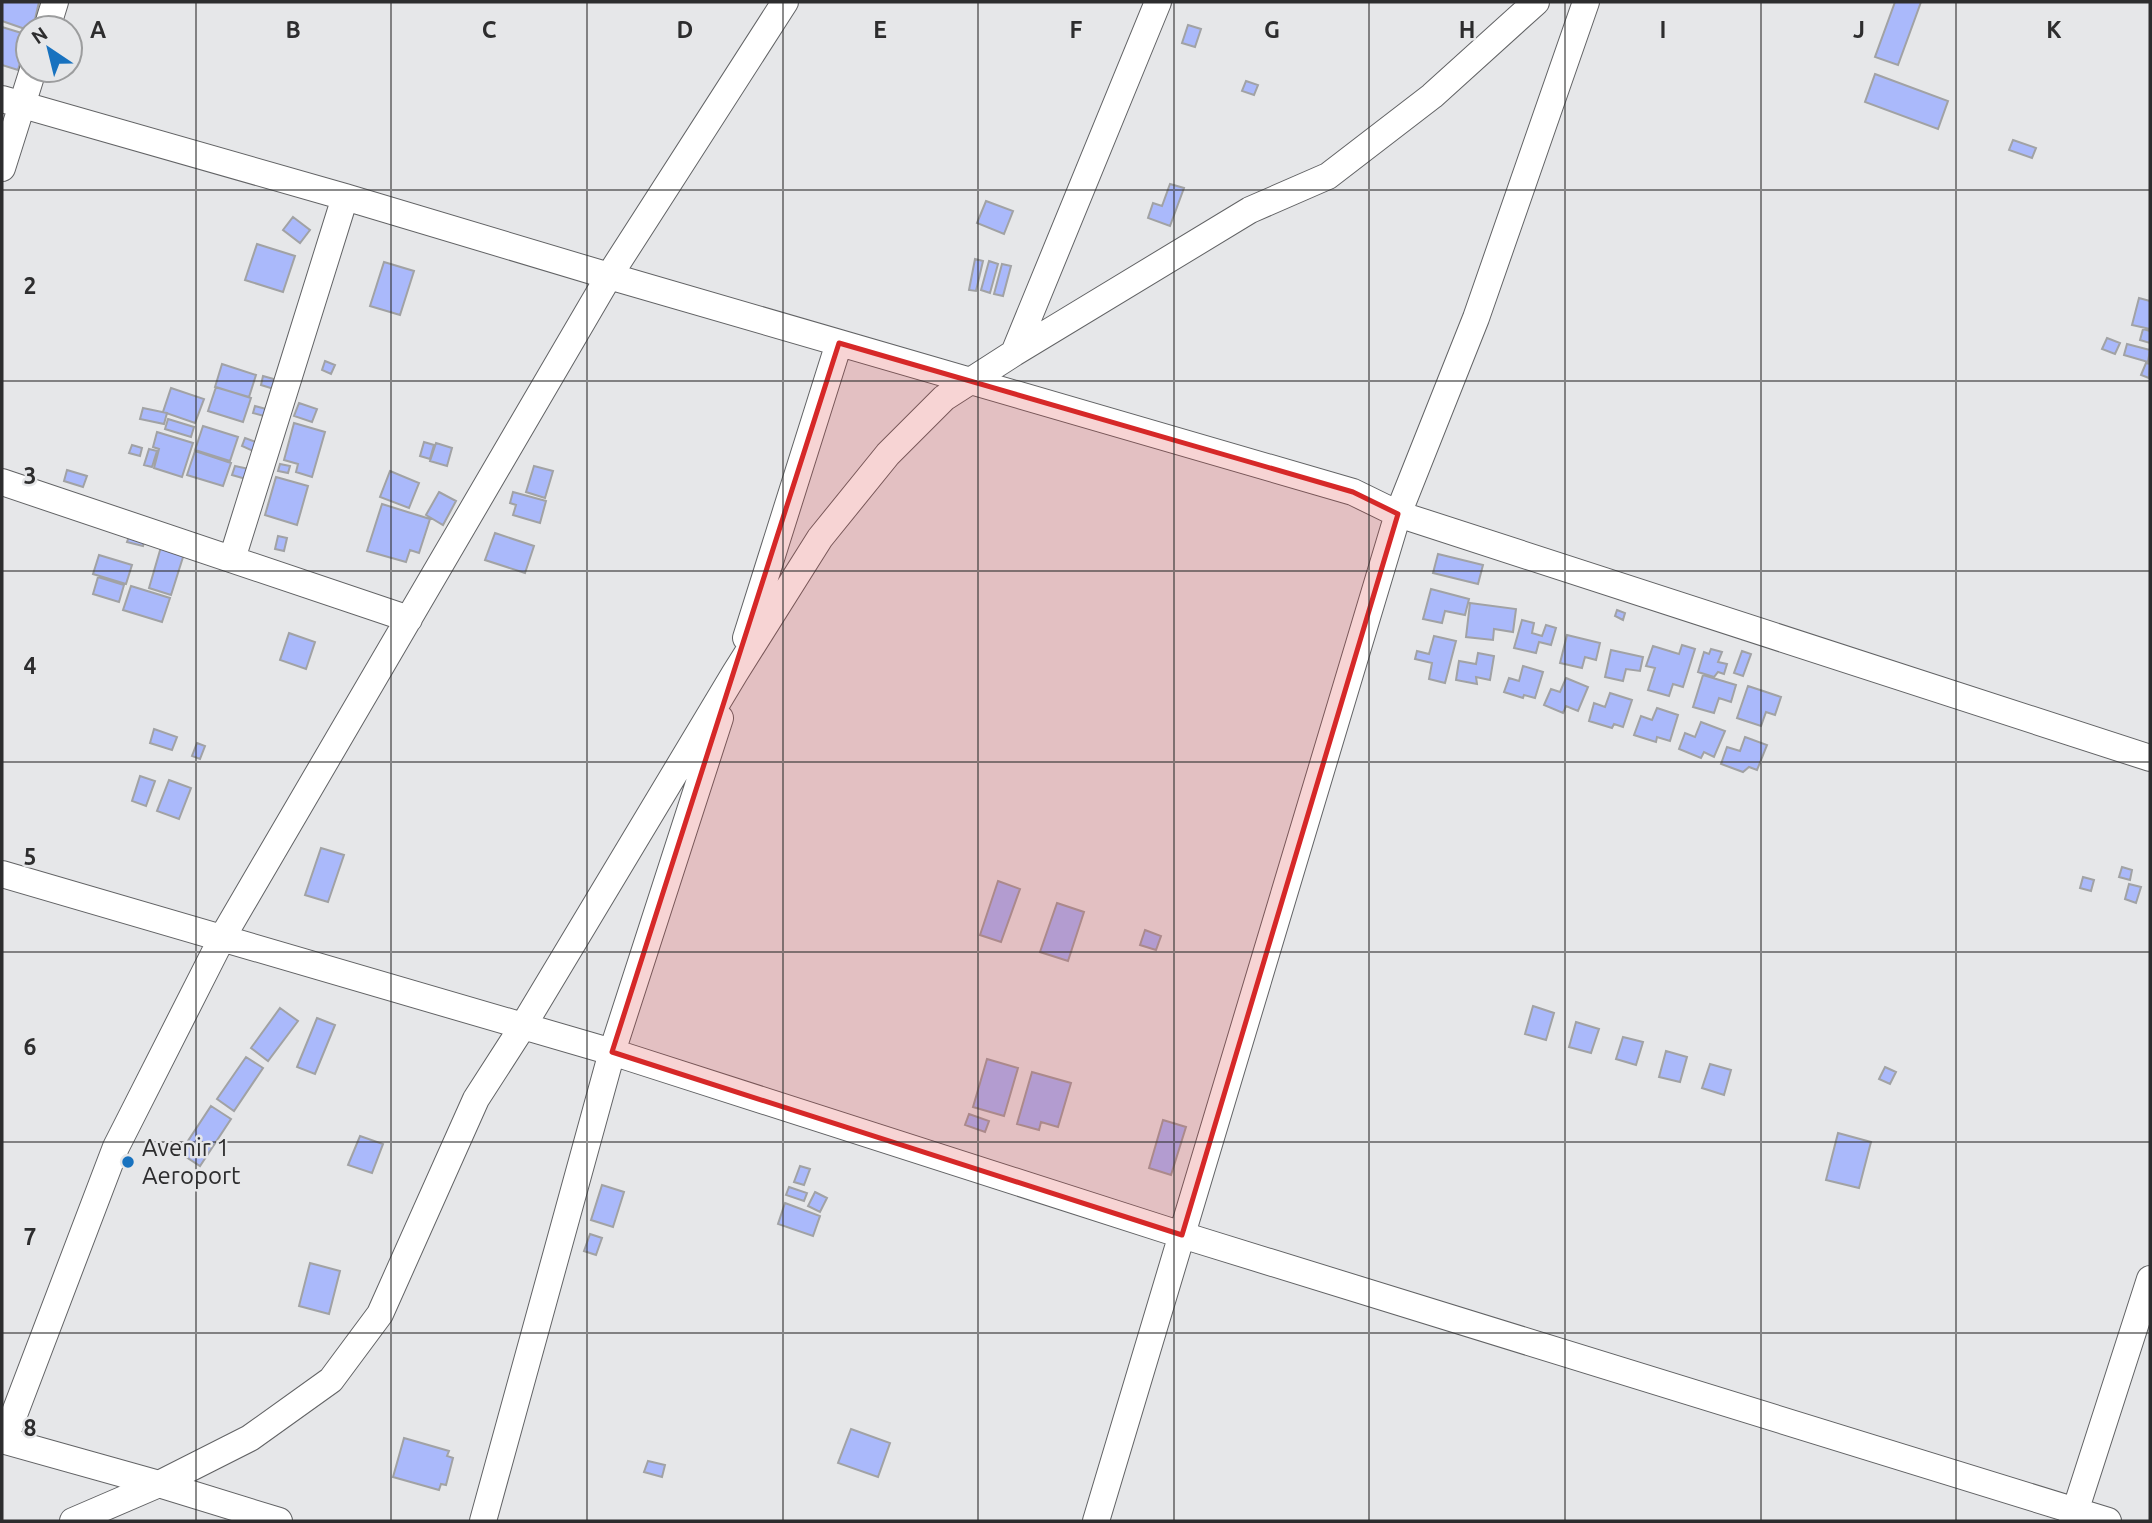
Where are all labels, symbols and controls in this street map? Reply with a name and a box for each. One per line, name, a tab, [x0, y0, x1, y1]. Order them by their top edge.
north arrow	[14, 14, 84, 84]
text: A	[90, 17, 106, 42]
text: B	[285, 17, 301, 42]
text: C	[482, 17, 497, 42]
text: D	[677, 17, 693, 42]
text: E	[873, 17, 887, 42]
text: F	[1070, 17, 1083, 42]
text: G	[1264, 17, 1280, 42]
text: H	[1459, 17, 1475, 42]
text: I	[1660, 17, 1666, 42]
text: J	[1853, 17, 1865, 42]
text: K	[2046, 17, 2062, 42]
text: N	[27, 22, 51, 48]
text: 2	[24, 273, 36, 298]
text: 3	[24, 463, 36, 488]
text: 4	[24, 653, 37, 678]
text: 5	[24, 844, 36, 869]
text: 6	[24, 1034, 37, 1059]
place label: Avenir 1 Aeroport	[142, 1134, 241, 1189]
marker: Avenir 1 Aeroport	[120, 1154, 136, 1170]
text: 7	[24, 1224, 36, 1249]
text: 8	[24, 1415, 36, 1440]

